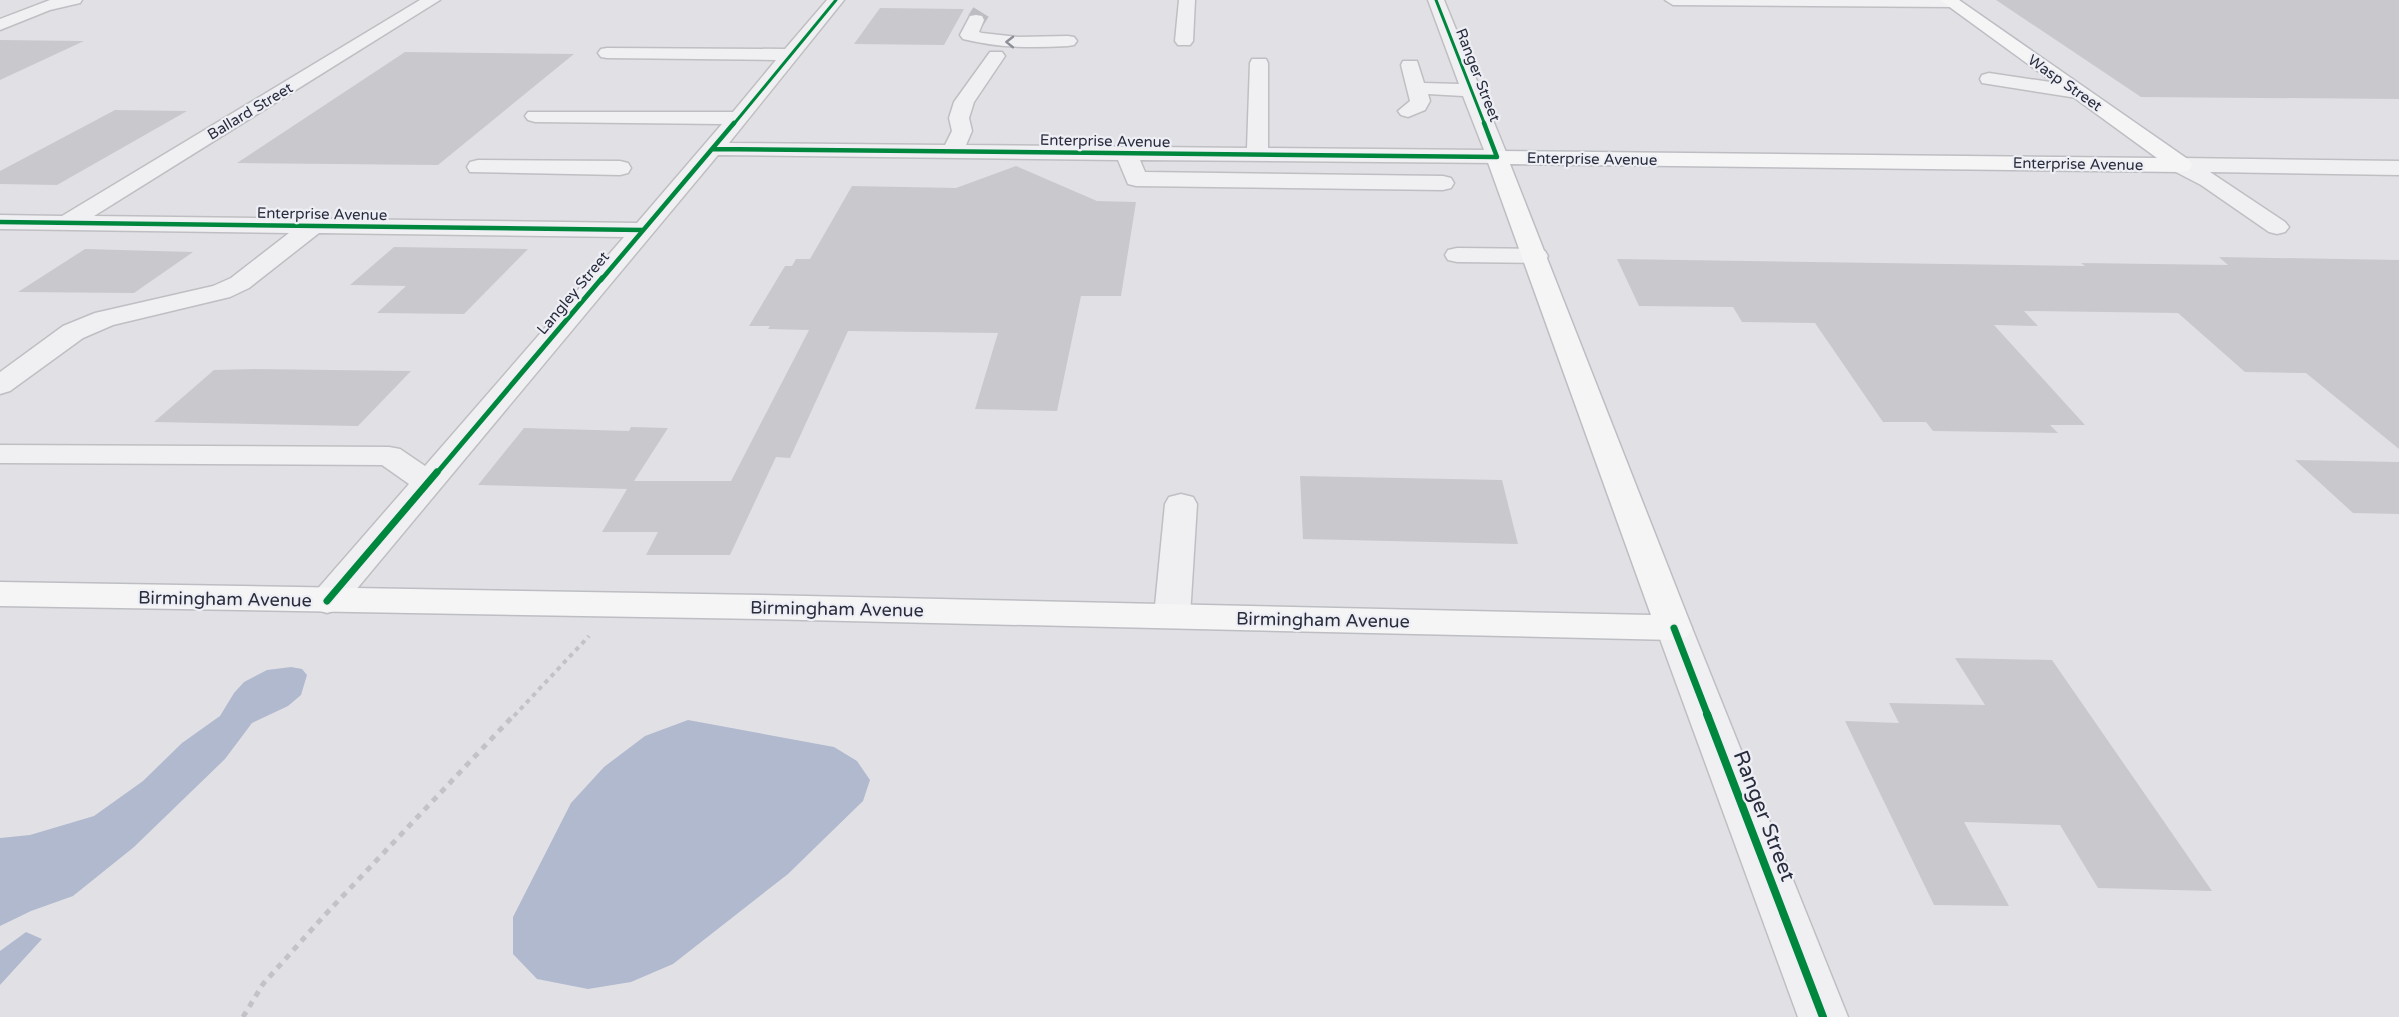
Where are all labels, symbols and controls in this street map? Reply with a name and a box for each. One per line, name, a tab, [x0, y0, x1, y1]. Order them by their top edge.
street label: Ranger Street	[1452, 26, 1504, 125]
one-way arrow	[1006, 36, 1015, 48]
street label: Wasp Street	[2024, 51, 2106, 115]
street label: Ballard Street	[204, 78, 296, 144]
street label: Enterprise Avenue	[1040, 131, 1170, 151]
street label: Enterprise Avenue	[1527, 149, 1657, 169]
street label: Enterprise Avenue	[2013, 154, 2143, 174]
street label: Enterprise Avenue	[257, 204, 387, 224]
street label: Langley Street	[533, 248, 613, 338]
street label: Birmingham Avenue	[138, 586, 312, 612]
street label: Birmingham Avenue	[750, 596, 924, 622]
street label: Birmingham Avenue	[1236, 607, 1410, 633]
street label: Ranger Street	[1728, 747, 1800, 885]

